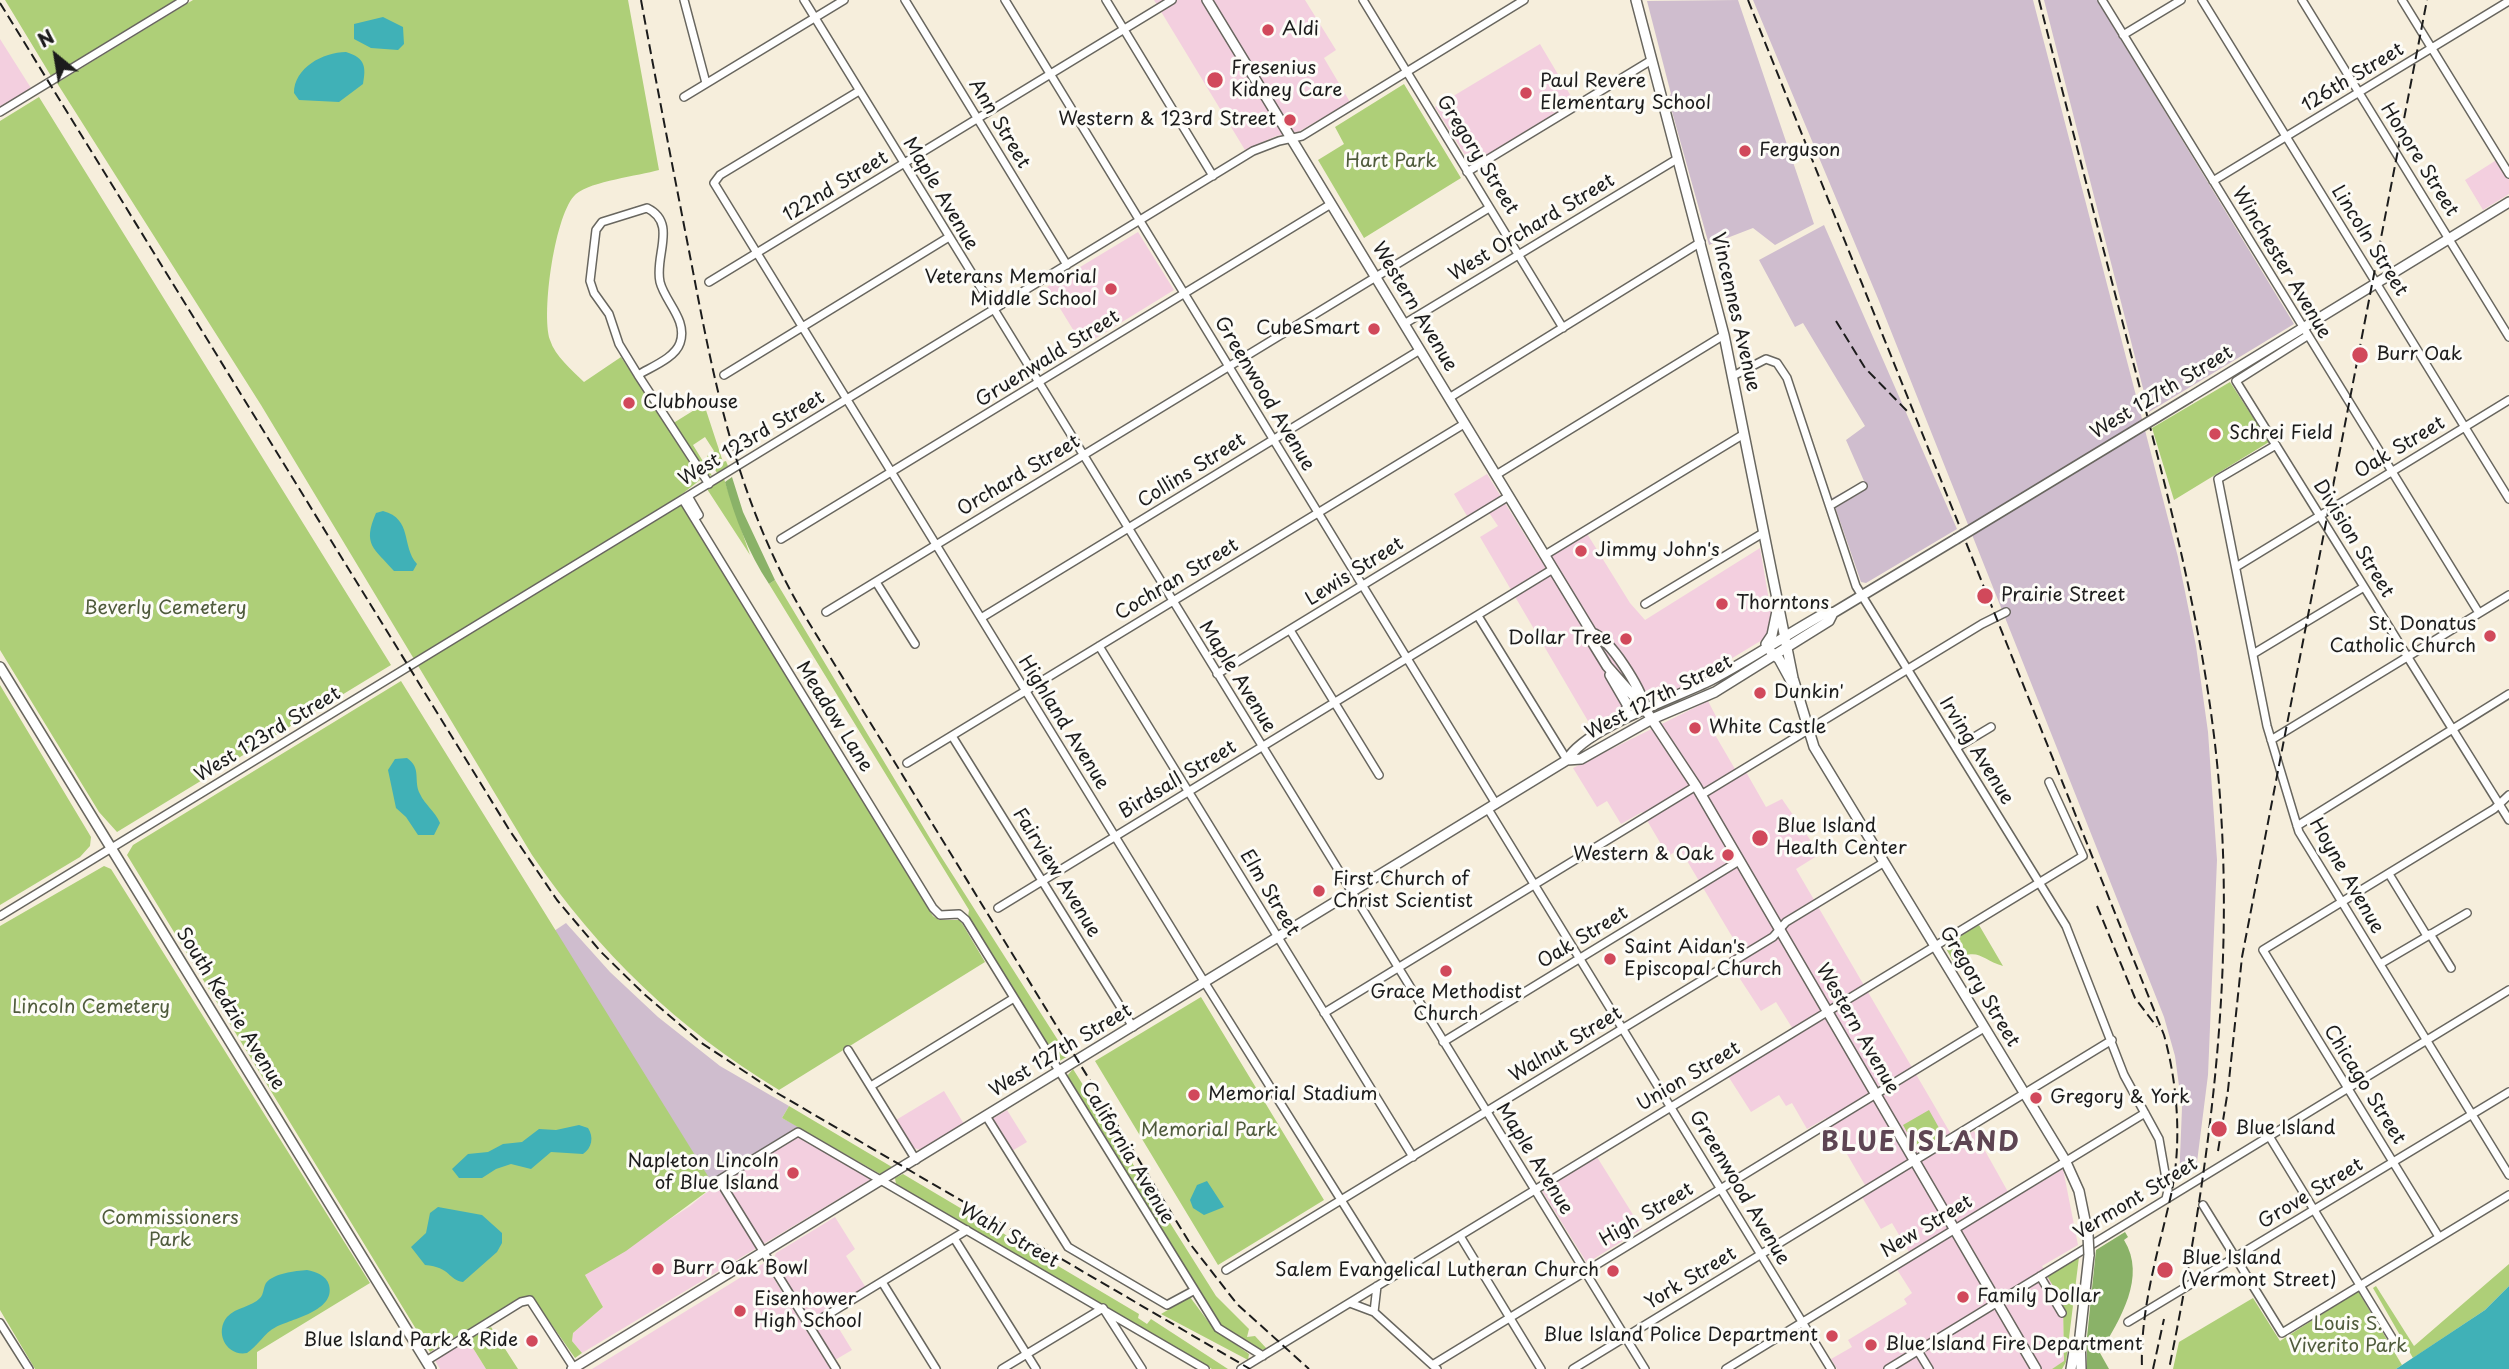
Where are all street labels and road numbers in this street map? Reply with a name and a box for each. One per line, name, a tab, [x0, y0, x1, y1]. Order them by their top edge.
street label: 126th Street	[2298, 39, 2408, 117]
street label: Ann Street	[963, 75, 1035, 173]
street label: Gregory Street	[1431, 91, 1523, 219]
street label: Honore Street	[2375, 99, 2463, 221]
street label: Maple Avenue	[897, 134, 983, 254]
street label: 122nd Street	[779, 147, 893, 227]
street label: West Orchard Street	[1445, 169, 1619, 287]
street label: Lincoln Street	[2326, 181, 2412, 301]
street label: Winchester Avenue	[2227, 183, 2335, 343]
street label: Vincennes Avenue	[1706, 230, 1764, 394]
street label: Western Avenue	[1366, 238, 1462, 376]
street label: Gruenwald Street	[972, 306, 1124, 412]
street label: Greenwood Avenue	[1209, 313, 1319, 475]
street label: West 127th Street	[2087, 341, 2237, 445]
street label: West 123rd Street	[675, 386, 829, 492]
street label: Oak Street	[2351, 412, 2449, 484]
street label: Collins Street	[1134, 429, 1250, 513]
street label: Orchard Street	[954, 430, 1084, 522]
street label: Division Street	[2308, 476, 2398, 602]
street label: Lewis Street	[1302, 533, 1408, 611]
street label: Cochran Street	[1111, 534, 1243, 626]
street label: Maple Avenue	[1194, 617, 1280, 737]
street label: West 127th Street	[1582, 651, 1736, 745]
street label: Highland Avenue	[1013, 652, 1113, 794]
street label: Meadow Lane	[791, 657, 877, 777]
street label: West 123rd Street	[191, 682, 345, 788]
street label: Irving Avenue	[1934, 693, 2018, 809]
street label: Birdsall Street	[1115, 736, 1241, 824]
street label: Fairview Avenue	[1007, 804, 1105, 942]
street label: Hoyne Avenue	[2304, 814, 2388, 938]
street label: Elm Street	[1234, 846, 1304, 940]
street label: Oak Street	[1534, 902, 1632, 974]
street label: Gregory Street	[1934, 923, 2024, 1051]
street label: South Kedzie Avenue	[171, 924, 289, 1094]
street label: Western Avenue	[1810, 960, 1904, 1098]
street label: West 127th Street	[986, 999, 1136, 1103]
street label: Walnut Street	[1505, 1002, 1627, 1088]
street label: Chicago Street	[2318, 1021, 2410, 1149]
street label: Union Street	[1633, 1037, 1745, 1117]
street label: California Avenue	[1075, 1078, 1179, 1228]
street label: Maple Avenue	[1491, 1099, 1577, 1219]
street label: Greenwood Avenue	[1684, 1107, 1794, 1269]
street label: Vermont Street	[2070, 1153, 2202, 1245]
street label: Grove Street	[2255, 1154, 2367, 1234]
street label: High Street	[1596, 1178, 1698, 1252]
street label: New Street	[1877, 1191, 1977, 1263]
street label: Wahl Street	[955, 1199, 1063, 1273]
street label: York Street	[1641, 1243, 1741, 1315]

